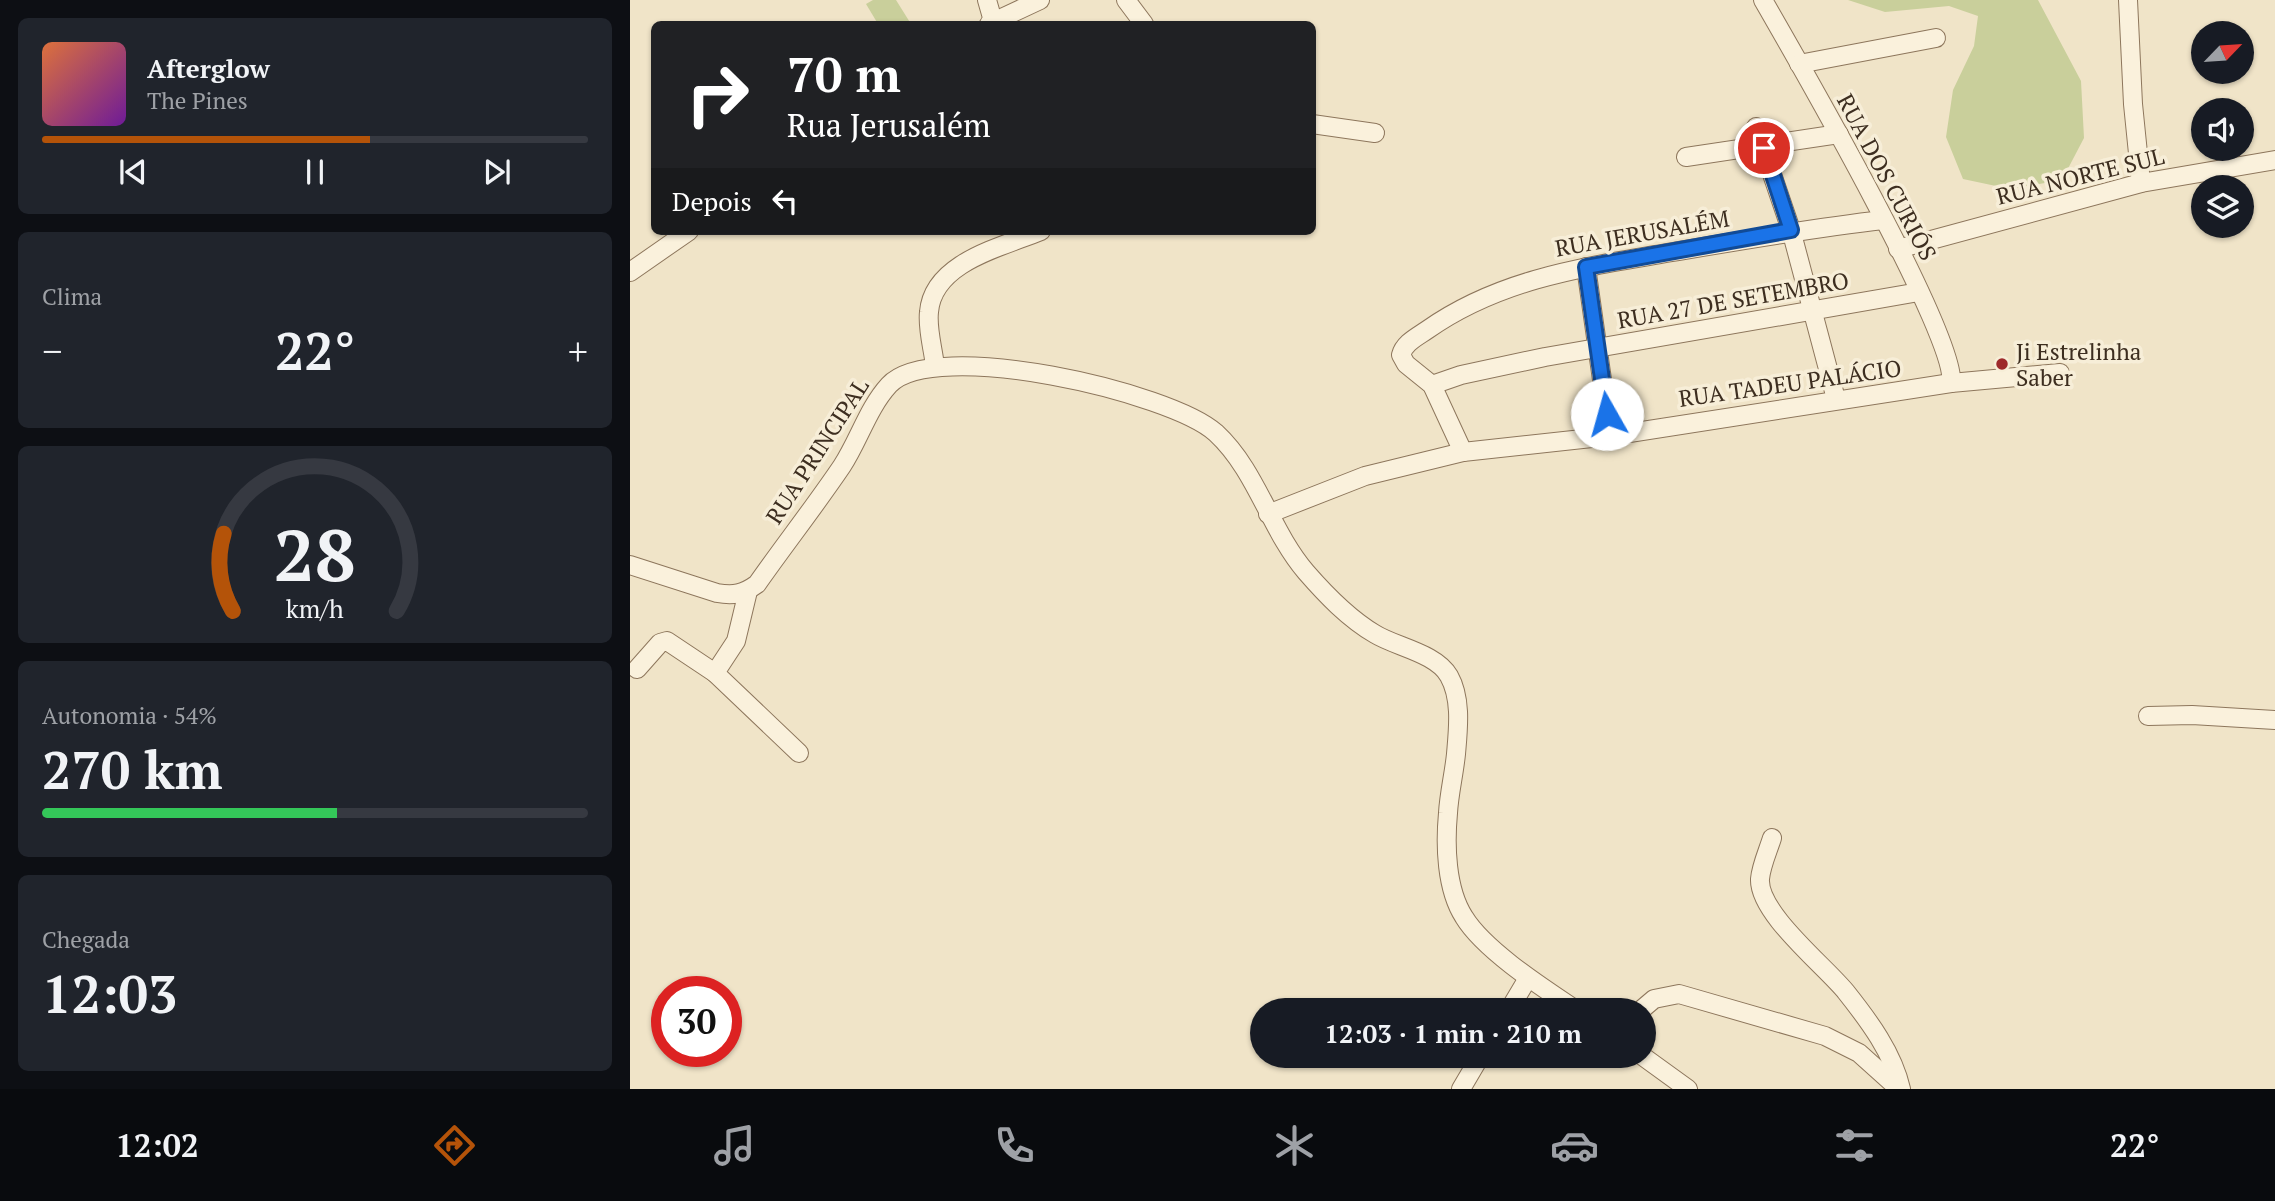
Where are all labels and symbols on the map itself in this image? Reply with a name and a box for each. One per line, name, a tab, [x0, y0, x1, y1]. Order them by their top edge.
north arrow	[2191, 21, 2254, 84]
street label: RUA DOS CURIÓS	[1830, 88, 1944, 266]
pin	[1734, 118, 1794, 178]
street label: RUA NORTE SUL	[1993, 140, 2168, 212]
street label: RUA JERUSALÉM	[1552, 202, 1732, 264]
street label: RUA 27 DE SETEMBRO	[1615, 264, 1851, 336]
place label: Ji Estrelinha Saber	[2016, 336, 2142, 393]
street label: RUA TADEU PALÁCIO	[1677, 352, 1903, 414]
marker: Ji Estrelinha Saber	[1994, 356, 2010, 372]
street label: RUA PRINCIPAL	[758, 372, 876, 530]
position arrow	[1570, 377, 1644, 451]
speed limit sign: 30	[651, 976, 742, 1067]

